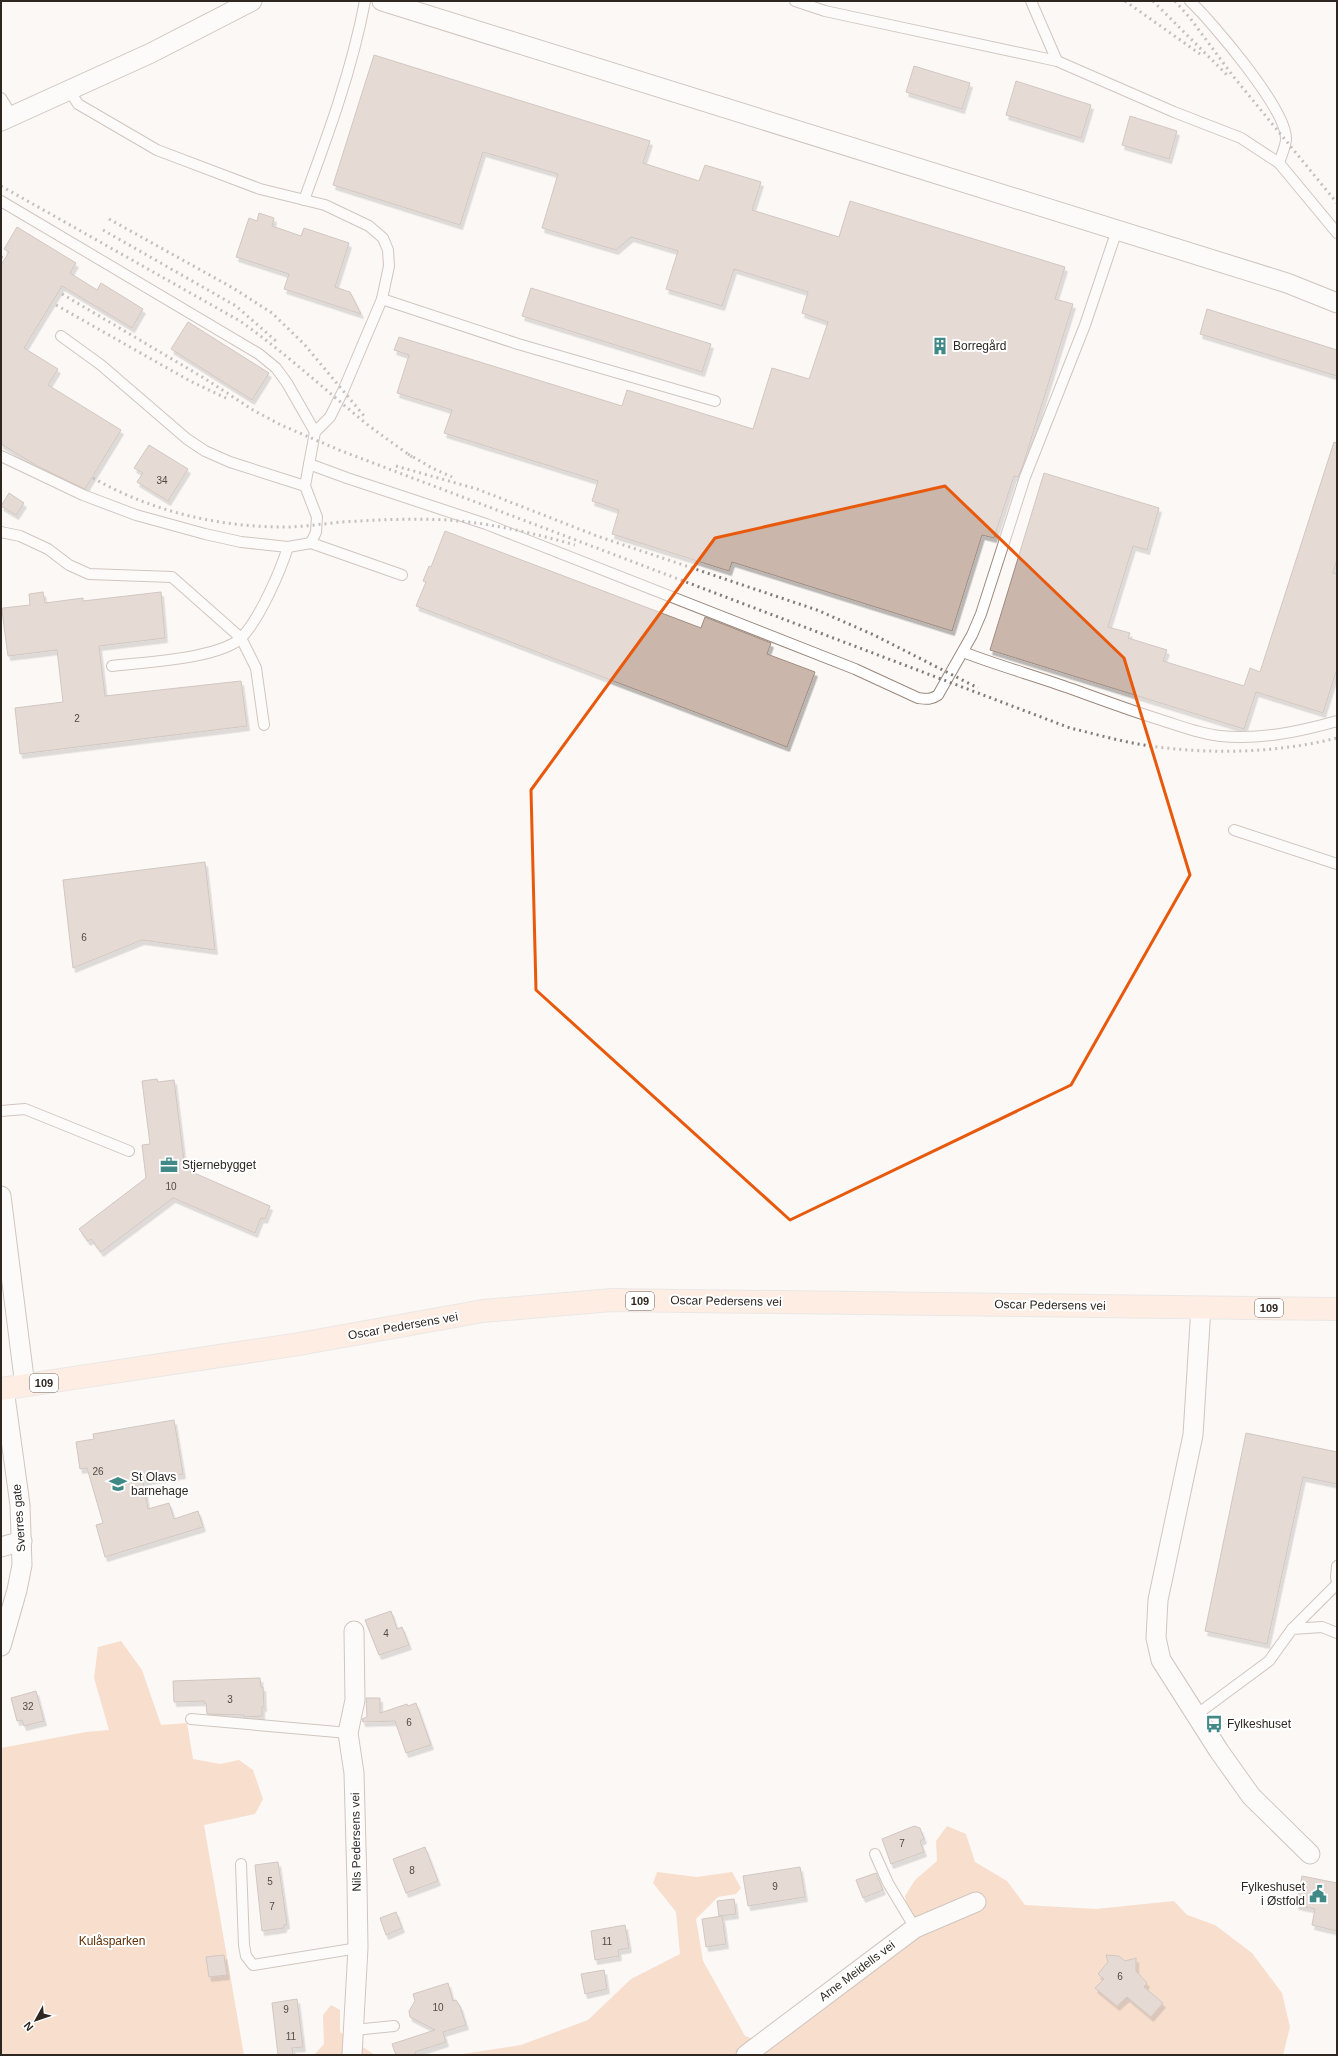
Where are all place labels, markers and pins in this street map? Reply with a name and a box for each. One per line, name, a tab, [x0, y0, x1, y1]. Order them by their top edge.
building icon: Borregård	[930, 336, 950, 356]
place label: Borregård	[953, 339, 1006, 353]
office icon: Stjernebygget	[159, 1155, 179, 1175]
place label: Stjernebygget	[182, 1158, 257, 1172]
place label: St Olavs barnehage	[131, 1470, 189, 1498]
school or university icon: St Olavs barnehage	[108, 1474, 128, 1494]
bus stop icon: Fylkeshuset	[1204, 1714, 1224, 1734]
place label: Fylkeshuset	[1227, 1717, 1292, 1731]
place label: Fylkeshuset i Østfold	[1241, 1880, 1306, 1908]
public building icon: Fylkeshuset i Østfold	[1308, 1884, 1328, 1904]

